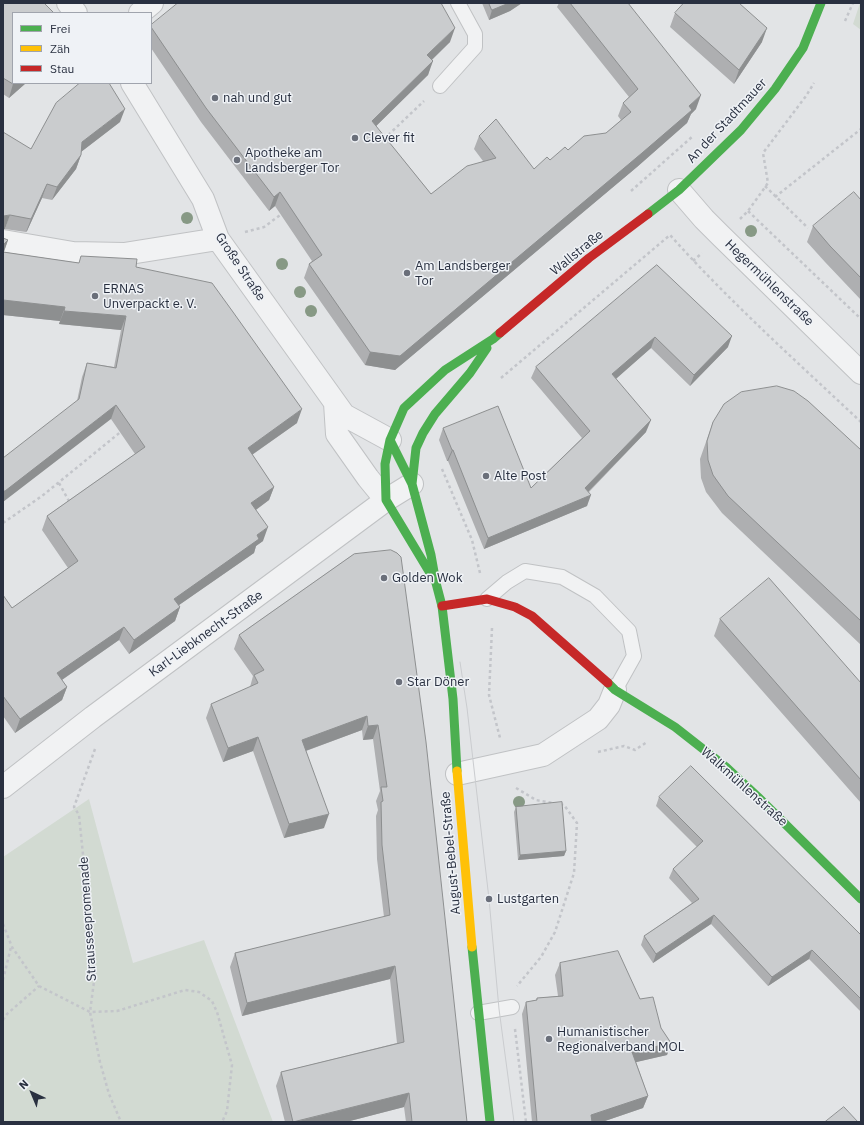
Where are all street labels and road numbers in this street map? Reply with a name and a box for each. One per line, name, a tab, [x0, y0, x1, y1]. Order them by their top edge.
street label: An der Stadtmauer	[684, 75, 770, 167]
street label: Wallstraße	[547, 227, 607, 279]
street label: Große Straße	[212, 230, 268, 304]
street label: Hegermühlenstraße	[721, 237, 817, 329]
street label: Karl-Liebknecht-Straße	[146, 588, 266, 680]
street label: Walkmühlenstraße	[698, 744, 790, 830]
street label: August-Bebel-Straße	[438, 791, 464, 915]
street label: Strausseepromenade	[76, 856, 100, 982]

